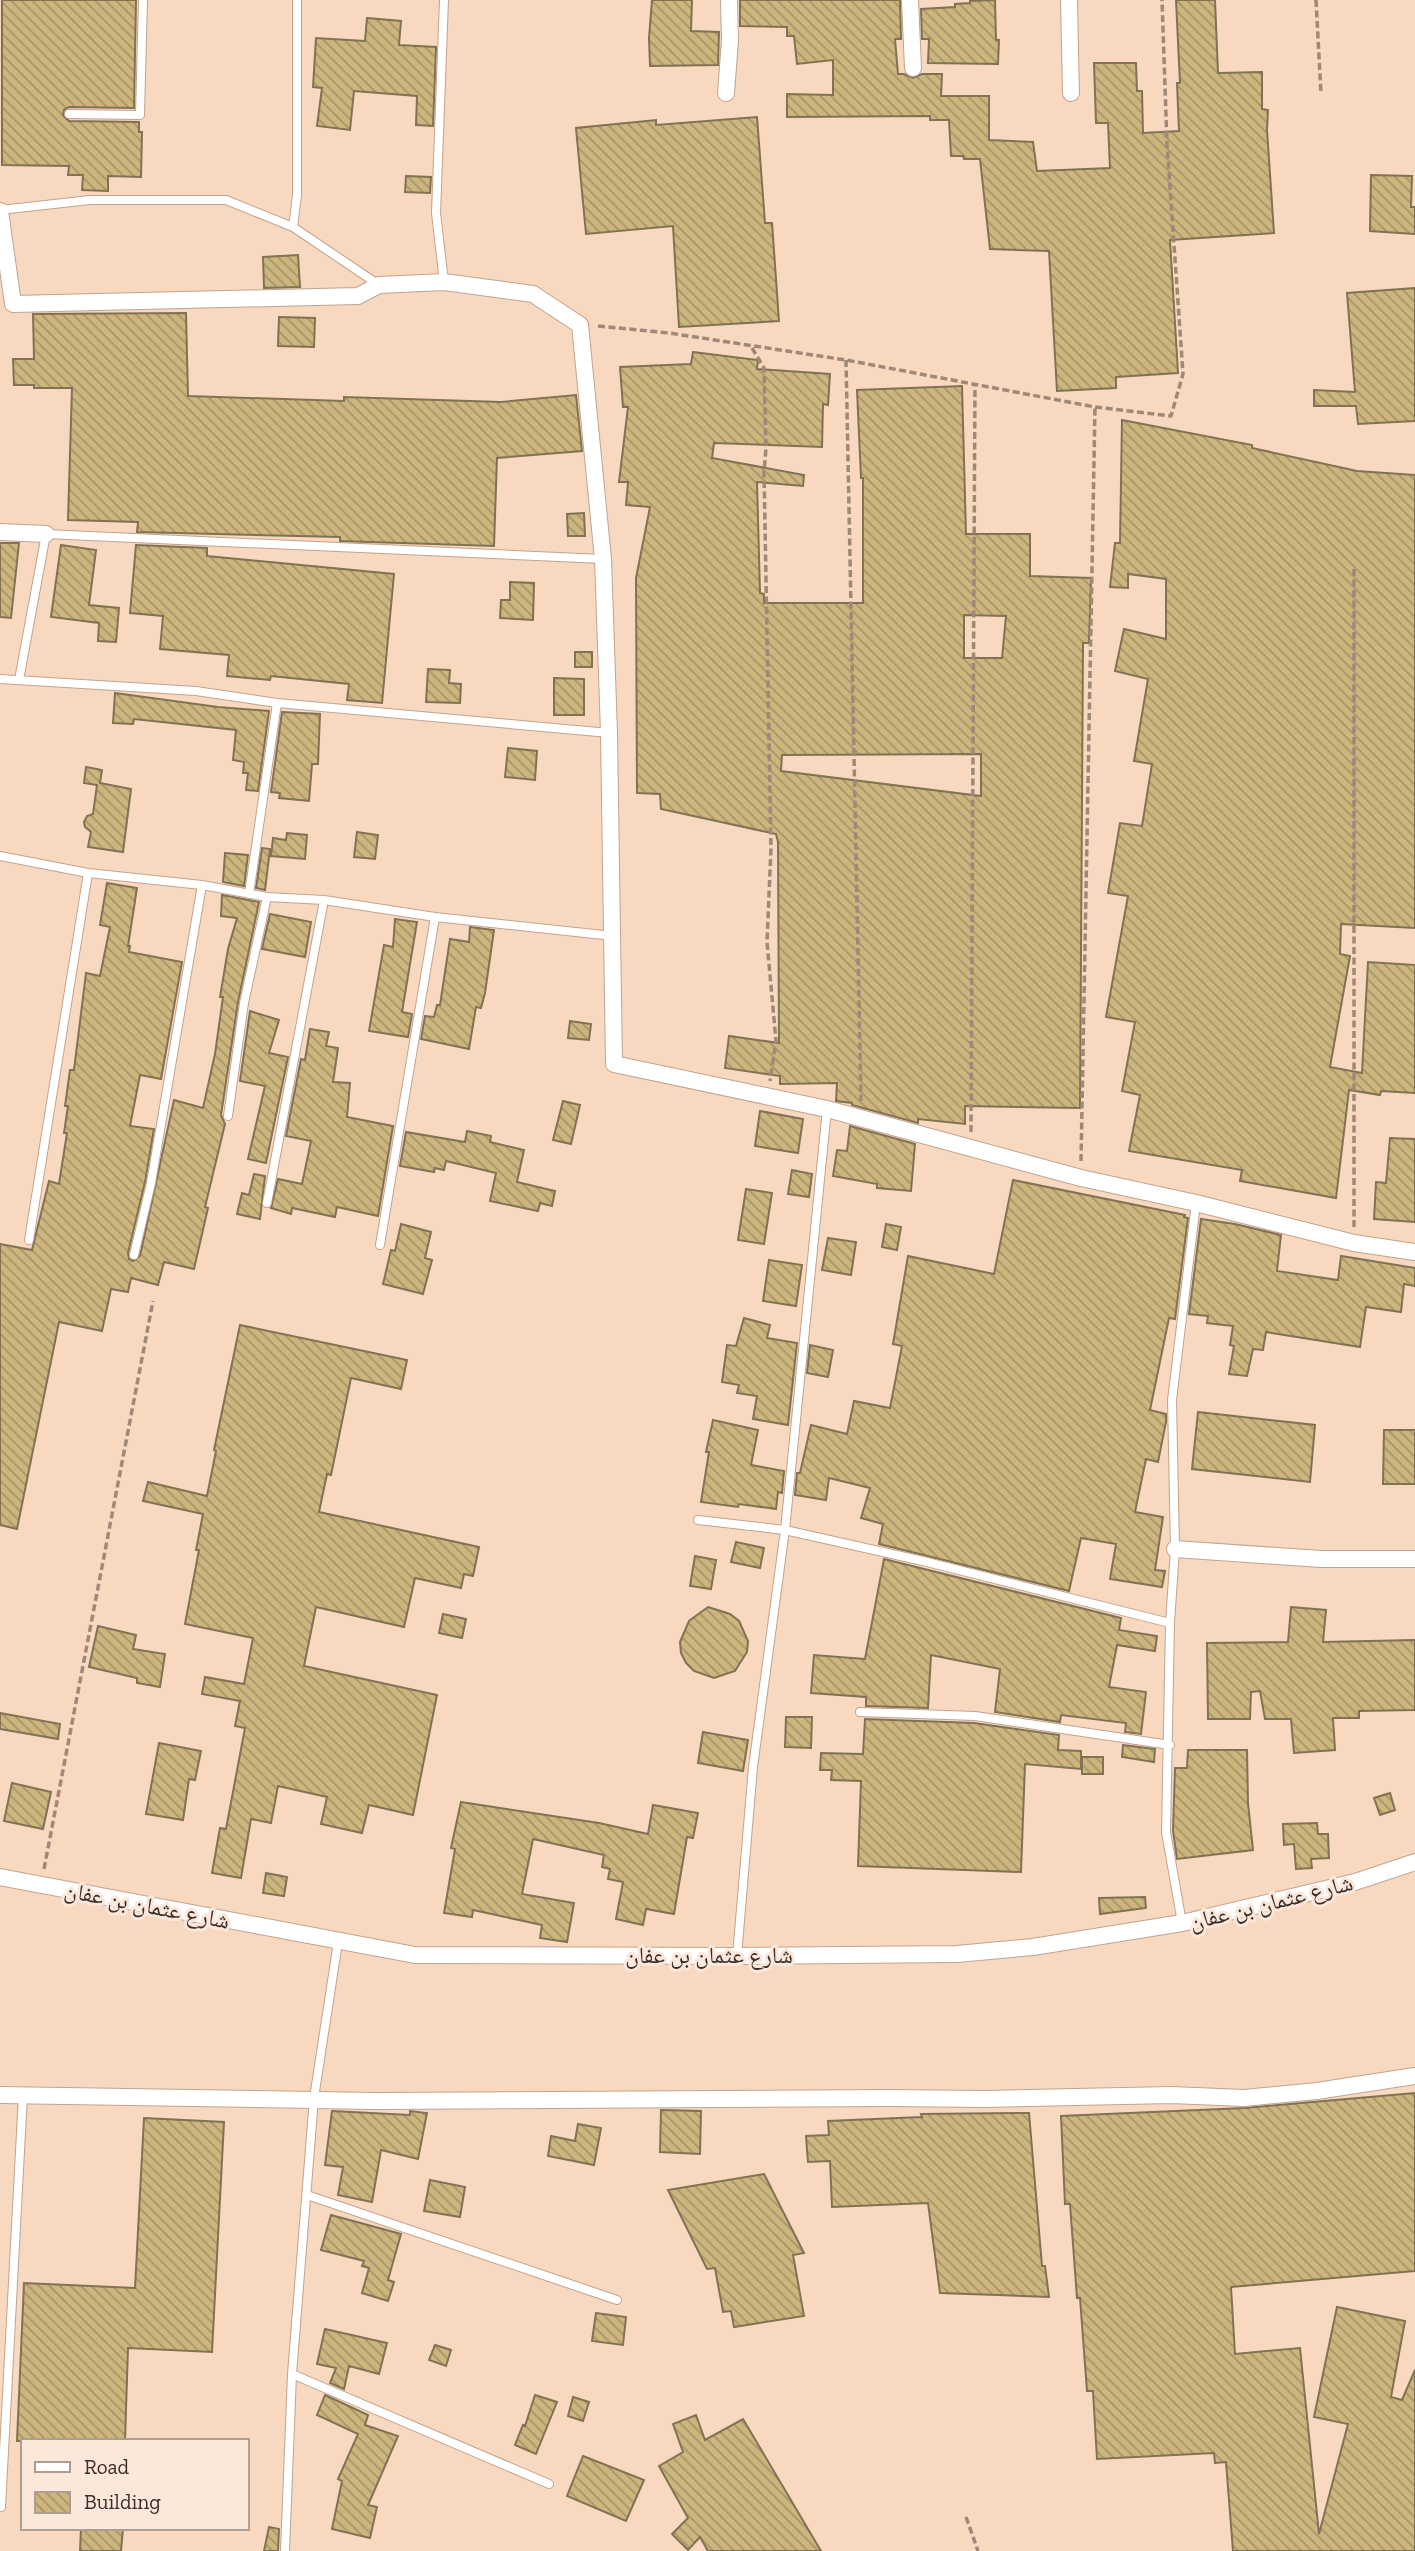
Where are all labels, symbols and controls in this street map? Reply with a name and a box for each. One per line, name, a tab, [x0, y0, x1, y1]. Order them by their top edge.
street label: شارع عثمان بن عفان	[1186, 1868, 1356, 1937]
street label: شارع عثمان بن عفان	[62, 1875, 232, 1936]
street label: شارع عثمان بن عفان	[625, 1941, 793, 1970]
legend	[21, 2439, 248, 2530]
text: Road	[84, 2454, 130, 2479]
text: Building	[84, 2489, 161, 2514]

